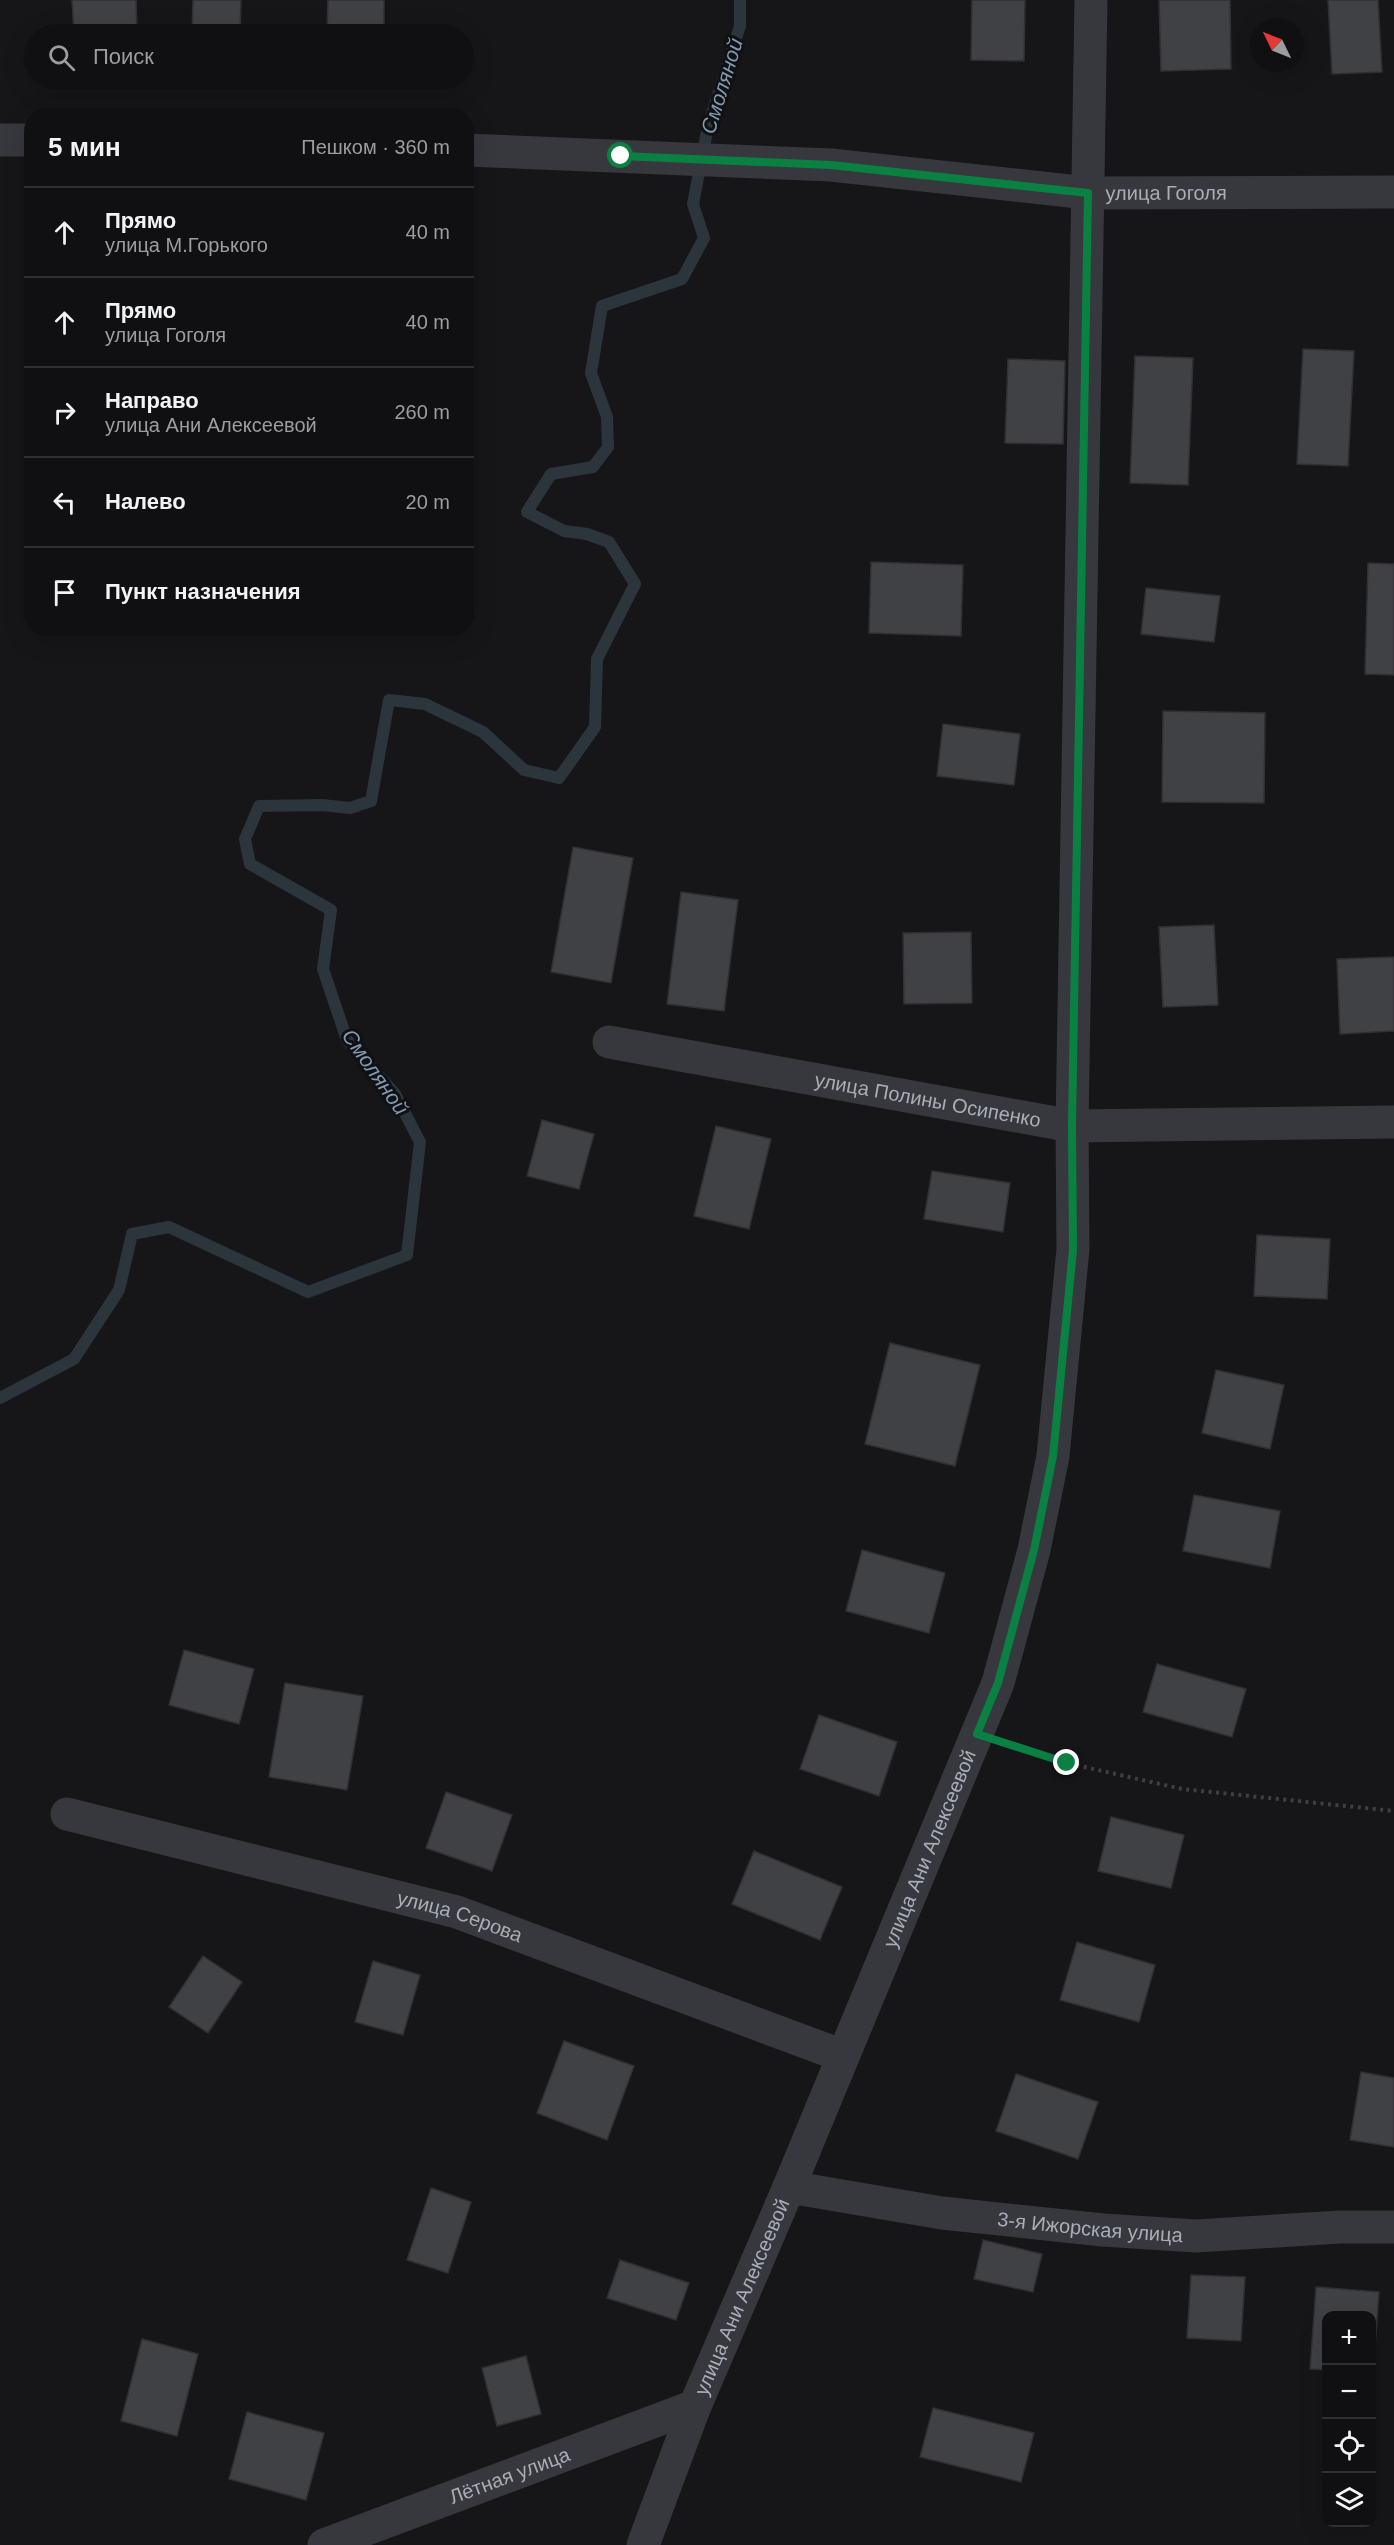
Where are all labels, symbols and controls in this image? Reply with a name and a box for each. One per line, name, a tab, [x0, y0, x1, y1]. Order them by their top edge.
north arrow	[1250, 18, 1304, 72]
search box	[24, 24, 474, 90]
water label: Смоляной	[696, 35, 747, 136]
icon: search	[45, 41, 78, 74]
text: Поиск	[93, 44, 154, 69]
text: 5 мин	[48, 132, 121, 162]
text: Пешком · 360 m	[301, 136, 450, 158]
route start	[607, 142, 633, 168]
street label: улица Гоголя	[1106, 182, 1227, 204]
text: Прямо	[105, 208, 176, 233]
icon: ahead	[48, 216, 81, 249]
text: 40 m	[406, 221, 450, 243]
text: улица М.Горького	[105, 234, 268, 256]
text: Прямо	[105, 298, 176, 323]
icon: ahead	[48, 306, 81, 339]
text: 40 m	[406, 311, 450, 333]
text: улица Гоголя	[105, 324, 226, 346]
text: Направо	[105, 388, 199, 413]
icon: right	[48, 396, 81, 429]
text: 260 m	[394, 401, 450, 423]
text: улица Ани Алексеевой	[105, 414, 317, 436]
icon: left	[48, 486, 81, 519]
text: Налево	[105, 489, 186, 514]
text: 20 m	[406, 491, 450, 513]
icon: arrive	[48, 576, 81, 609]
text: Пункт назначения	[105, 579, 301, 604]
water label: Смоляной	[338, 1025, 413, 1119]
street label: улица Полины Осипенко	[813, 1069, 1043, 1131]
street label: улица Ани Алексеевой	[879, 1747, 980, 1951]
route end	[1053, 1749, 1079, 1775]
street label: улица Серова	[395, 1886, 526, 1947]
street label: улица Ани Алексеевой	[690, 2195, 794, 2399]
street label: 3-я Ижорская улица	[996, 2208, 1184, 2246]
map controls	[1322, 2311, 1376, 2527]
button: +	[1322, 2311, 1376, 2365]
button: −	[1322, 2365, 1376, 2419]
button: locate	[1322, 2419, 1376, 2473]
street label: Лётная улица	[446, 2443, 574, 2508]
button: layers	[1322, 2473, 1376, 2527]

